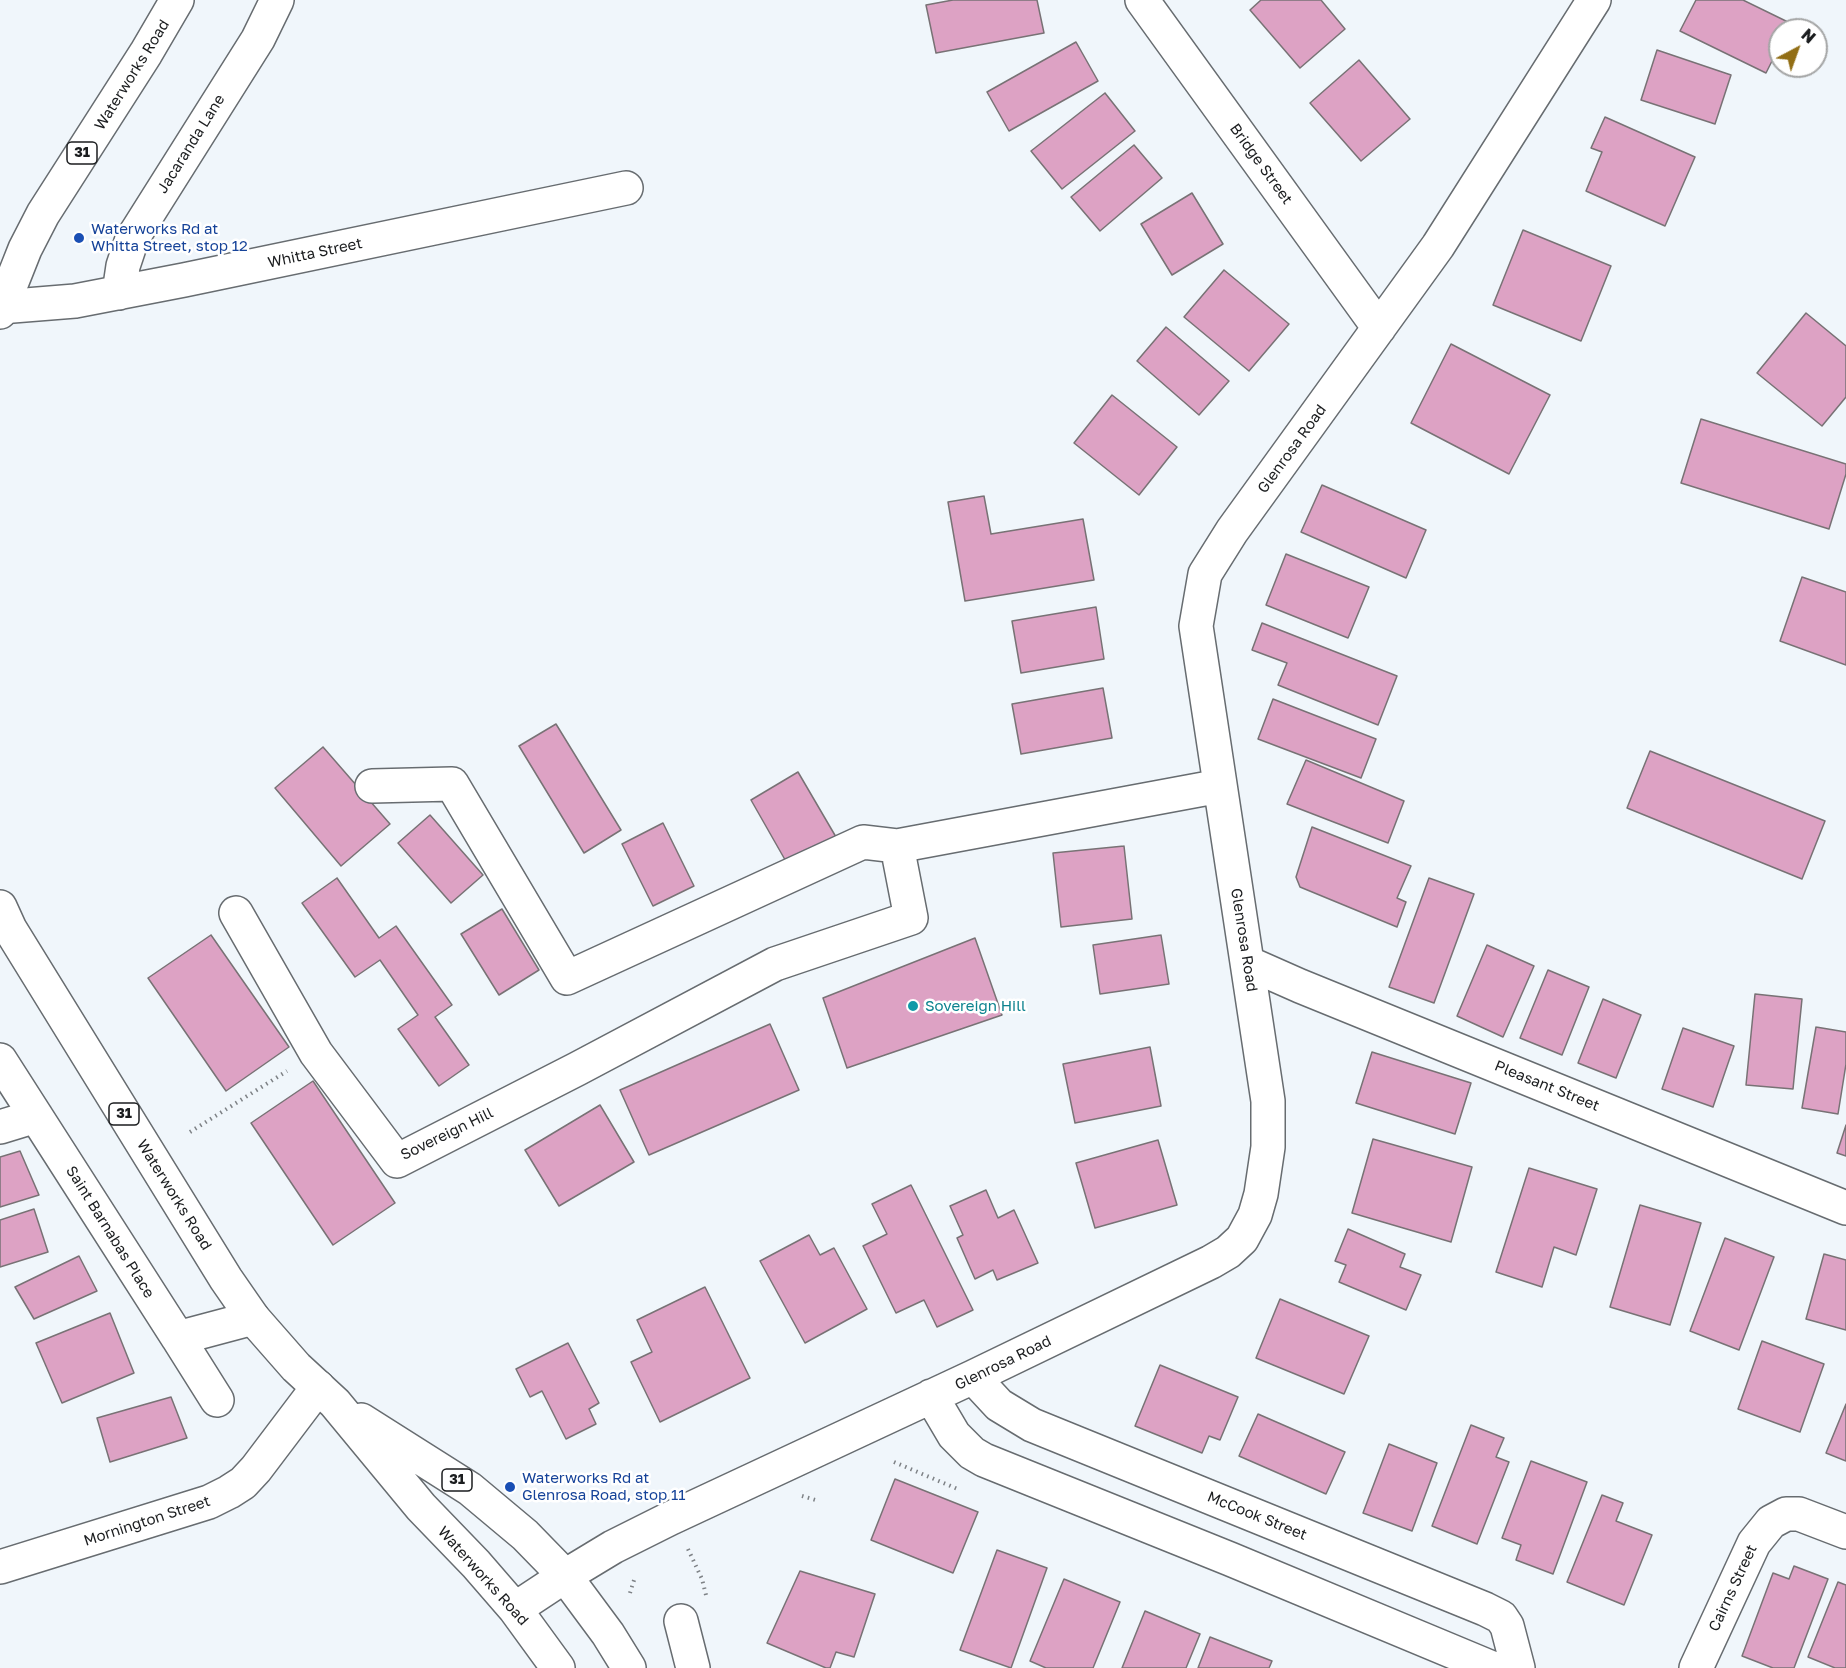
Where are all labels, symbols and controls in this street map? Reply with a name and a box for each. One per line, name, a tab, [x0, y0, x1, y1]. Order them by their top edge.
street label: Waterworks Road	[91, 16, 173, 134]
north arrow	[1768, 18, 1828, 78]
text: N	[1797, 24, 1820, 47]
street label: Jacaranda Lane	[153, 91, 229, 197]
street label: Bridge Street	[1226, 120, 1296, 208]
road number: 31	[67, 142, 97, 164]
place label: Waterworks Rd at Whitta Street, stop 12	[91, 220, 248, 255]
marker: Waterworks Rd at Whitta Street, stop 12	[72, 231, 86, 245]
street label: Whitta Street	[266, 234, 364, 272]
street label: Glenrosa Road	[1254, 401, 1330, 497]
street label: Glenrosa Road	[1227, 887, 1261, 993]
place label: Sovereign Hill	[925, 997, 1026, 1015]
marker: Sovereign Hill	[906, 999, 920, 1013]
street label: Pleasant Street	[1492, 1057, 1602, 1115]
road number: 31	[109, 1103, 139, 1125]
street label: Sovereign Hill	[398, 1104, 496, 1164]
street label: Waterworks Road	[133, 1136, 215, 1254]
street label: Saint Barnabas Place	[62, 1163, 158, 1301]
street label: Glenrosa Road	[952, 1332, 1054, 1394]
road number: 31	[442, 1469, 472, 1491]
place label: Waterworks Rd at Glenrosa Road, stop 11	[522, 1469, 685, 1504]
marker: Waterworks Rd at Glenrosa Road, stop 11	[503, 1480, 517, 1494]
street label: McCook Street	[1205, 1488, 1309, 1544]
street label: Mornington Street	[82, 1492, 212, 1550]
street label: Waterworks Road	[434, 1523, 532, 1629]
street label: Cairns Street	[1705, 1542, 1761, 1634]

